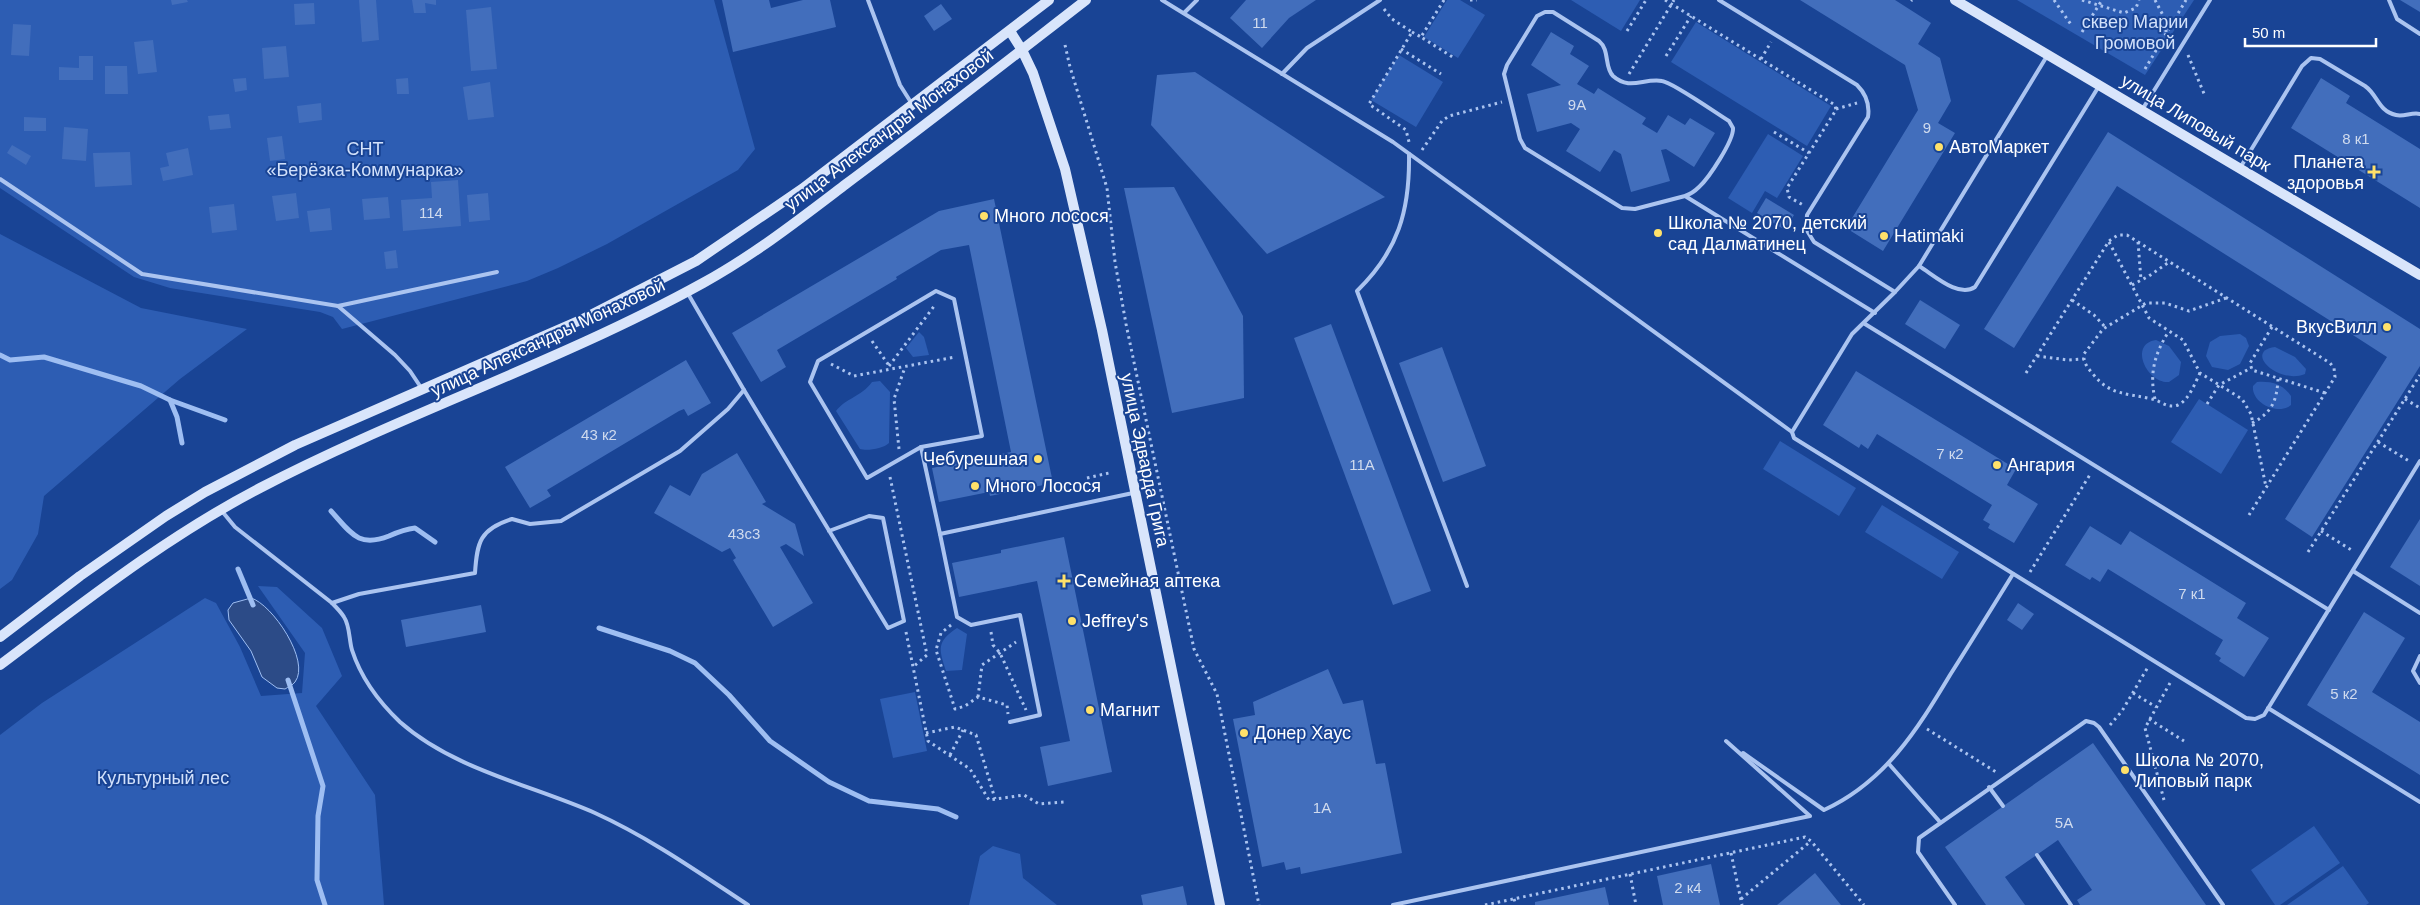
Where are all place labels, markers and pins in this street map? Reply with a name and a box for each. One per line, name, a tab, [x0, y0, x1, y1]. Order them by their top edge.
place label: АвтоМаркет	[1949, 137, 2049, 157]
marker: АвтоМаркет	[1933, 141, 1945, 153]
place label: Планета здоровья	[2287, 152, 2365, 193]
marker: Планета здоровья	[2368, 166, 2380, 178]
place label: Много лосося	[994, 206, 1109, 226]
marker: Много лосося	[978, 210, 990, 222]
place label: Школа № 2070, детский сад Далматинец	[1668, 213, 1867, 254]
place label: Hatimaki	[1894, 226, 1964, 246]
marker: Школа № 2070, детский сад Далматинец	[1652, 227, 1664, 239]
marker: Hatimaki	[1878, 230, 1890, 242]
place label: ВкусВилл	[2296, 317, 2377, 337]
marker: ВкусВилл	[2381, 321, 2393, 333]
place label: Чебурешная	[923, 449, 1028, 469]
marker: Чебурешная	[1032, 453, 1044, 465]
place label: Ангария	[2007, 455, 2075, 475]
marker: Ангария	[1991, 459, 2003, 471]
place label: Много Лосося	[985, 476, 1101, 496]
marker: Много Лосося	[969, 480, 981, 492]
place label: Семейная аптека	[1074, 571, 1221, 591]
marker: Семейная аптека	[1058, 575, 1070, 587]
place label: Jeffrey's	[1082, 611, 1148, 631]
marker: Jeffrey's	[1066, 615, 1078, 627]
place label: Магнит	[1100, 700, 1160, 720]
marker: Магнит	[1084, 704, 1096, 716]
place label: Донер Хаус	[1254, 723, 1351, 743]
marker: Донер Хаус	[1238, 727, 1250, 739]
place label: Школа № 2070, Липовый парк	[2135, 750, 2264, 791]
marker: Школа № 2070, Липовый парк	[2119, 764, 2131, 776]

